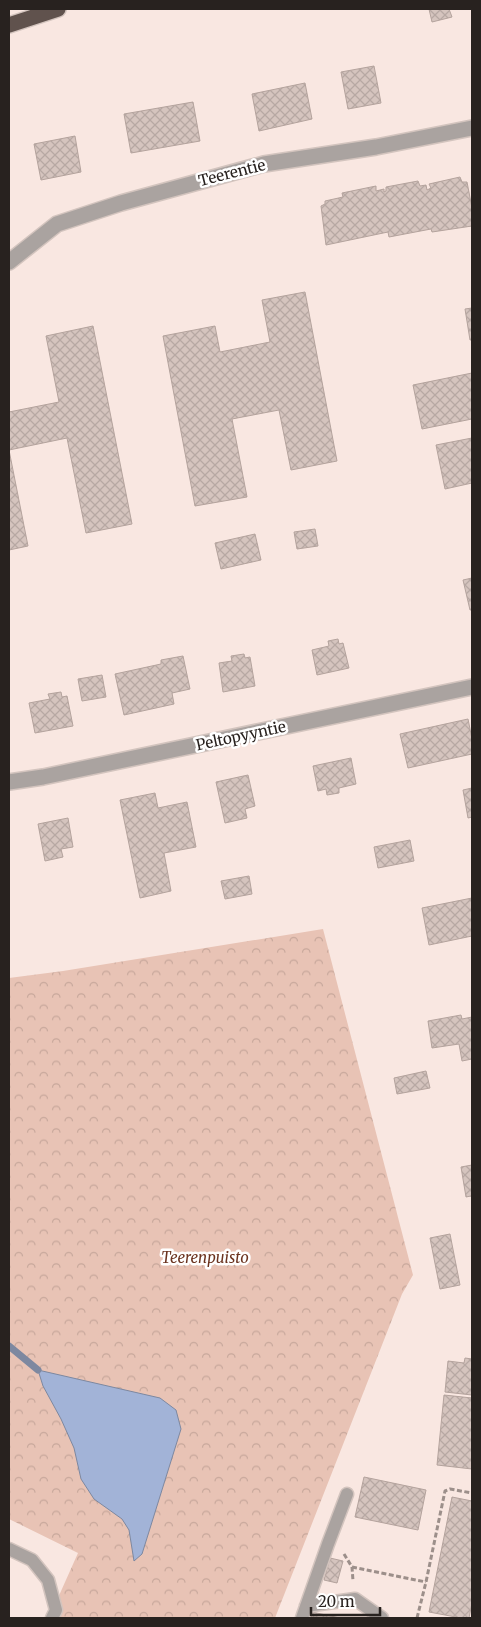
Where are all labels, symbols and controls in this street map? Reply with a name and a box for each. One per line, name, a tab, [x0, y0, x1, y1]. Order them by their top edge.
street label: Teerentie	[196, 155, 268, 190]
street label: Peltopyyntie	[194, 717, 288, 754]
park label: Teerenpuisto	[161, 1248, 249, 1267]
scale bar	[311, 1584, 380, 1616]
text: 20 m	[318, 1592, 355, 1611]

